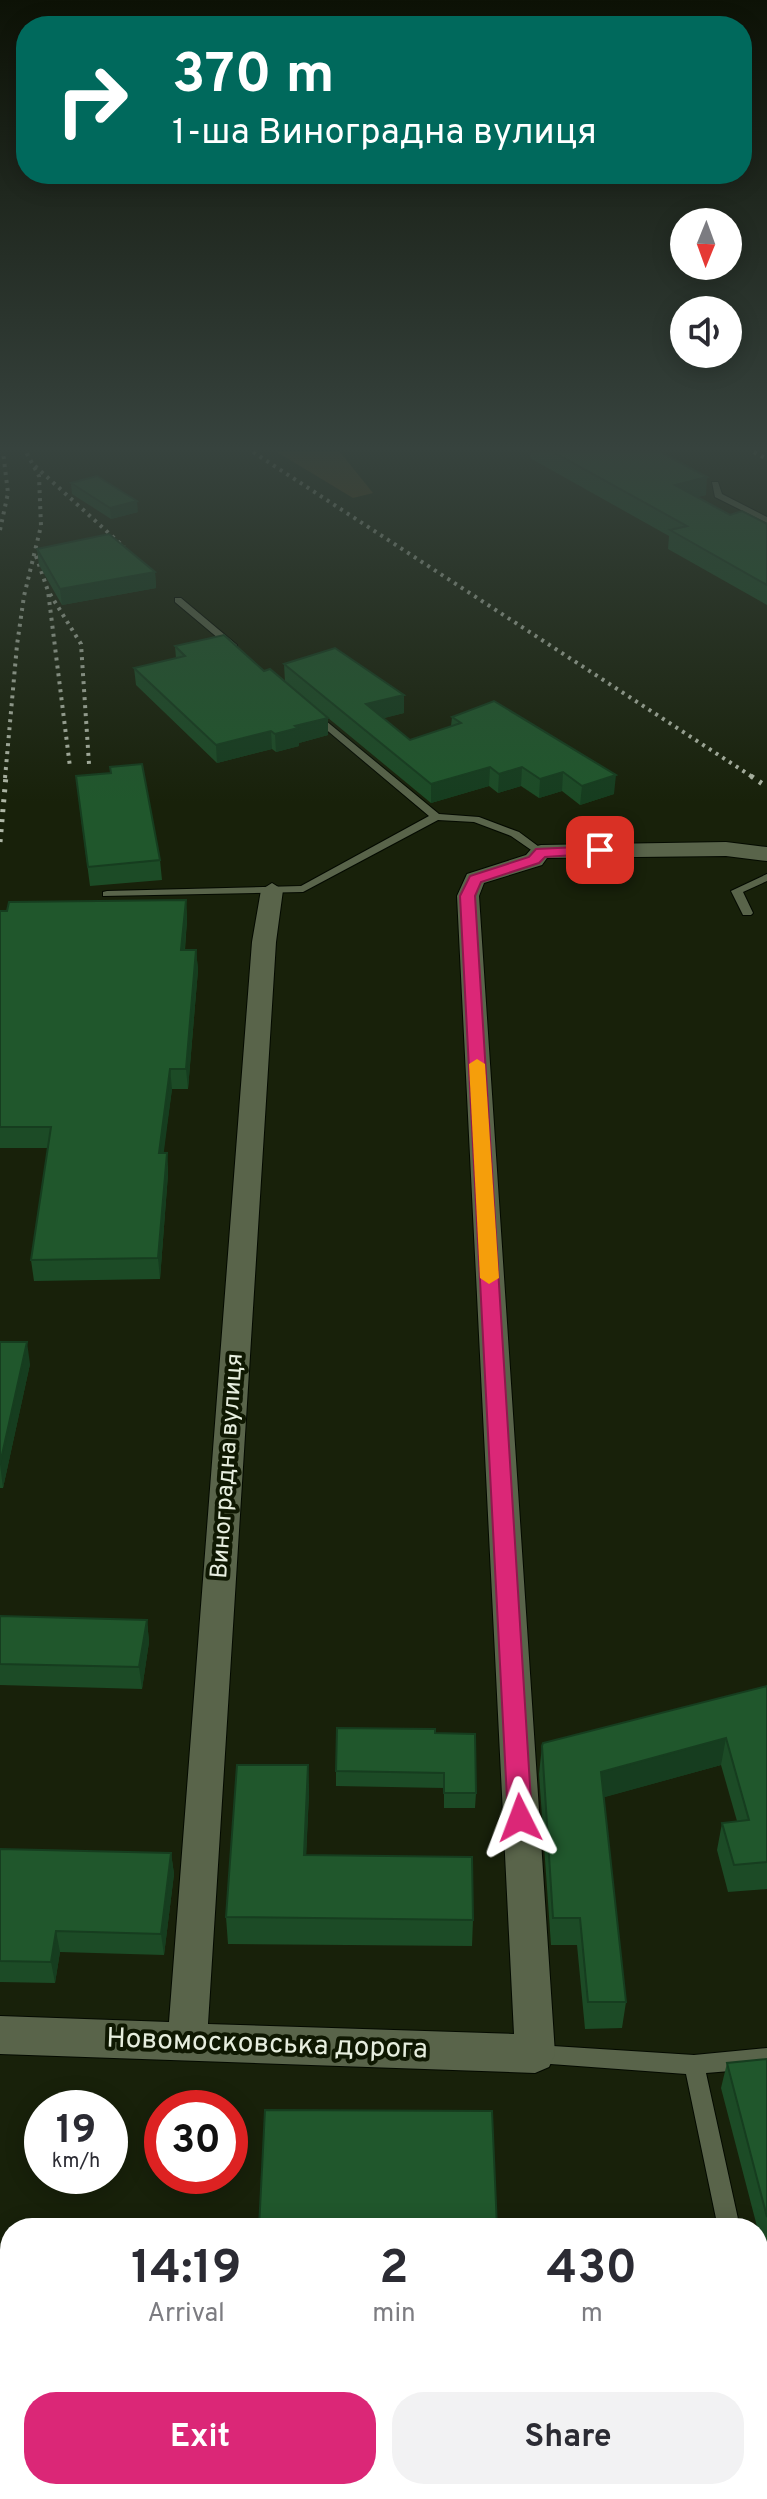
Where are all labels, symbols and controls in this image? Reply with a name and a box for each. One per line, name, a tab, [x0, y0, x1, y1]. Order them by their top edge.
text: 370 m	[172, 42, 335, 112]
icon: right	[40, 48, 144, 152]
text: 1-ша Виноградна вулиця	[172, 111, 597, 157]
north arrow	[670, 208, 742, 280]
map controls	[670, 208, 742, 368]
button: sound	[670, 296, 742, 368]
pin	[566, 816, 634, 884]
icon: arrive	[578, 828, 622, 872]
street label: Виноградна вулиця	[205, 1352, 251, 1580]
position arrow	[478, 1776, 562, 1860]
street label: Новомосковська дорога	[106, 2021, 428, 2069]
speed limit sign: 30	[144, 2090, 248, 2194]
text: 19	[56, 2107, 96, 2157]
text: km/h	[52, 2149, 100, 2175]
text: 14:19	[131, 2240, 241, 2300]
text: 2	[379, 2240, 409, 2300]
text: 430	[547, 2240, 637, 2300]
text: Arrival	[147, 2298, 225, 2331]
text: min	[372, 2298, 416, 2331]
text: m	[581, 2298, 603, 2331]
button: Exit	[24, 2392, 376, 2484]
button: Share	[392, 2392, 744, 2484]

